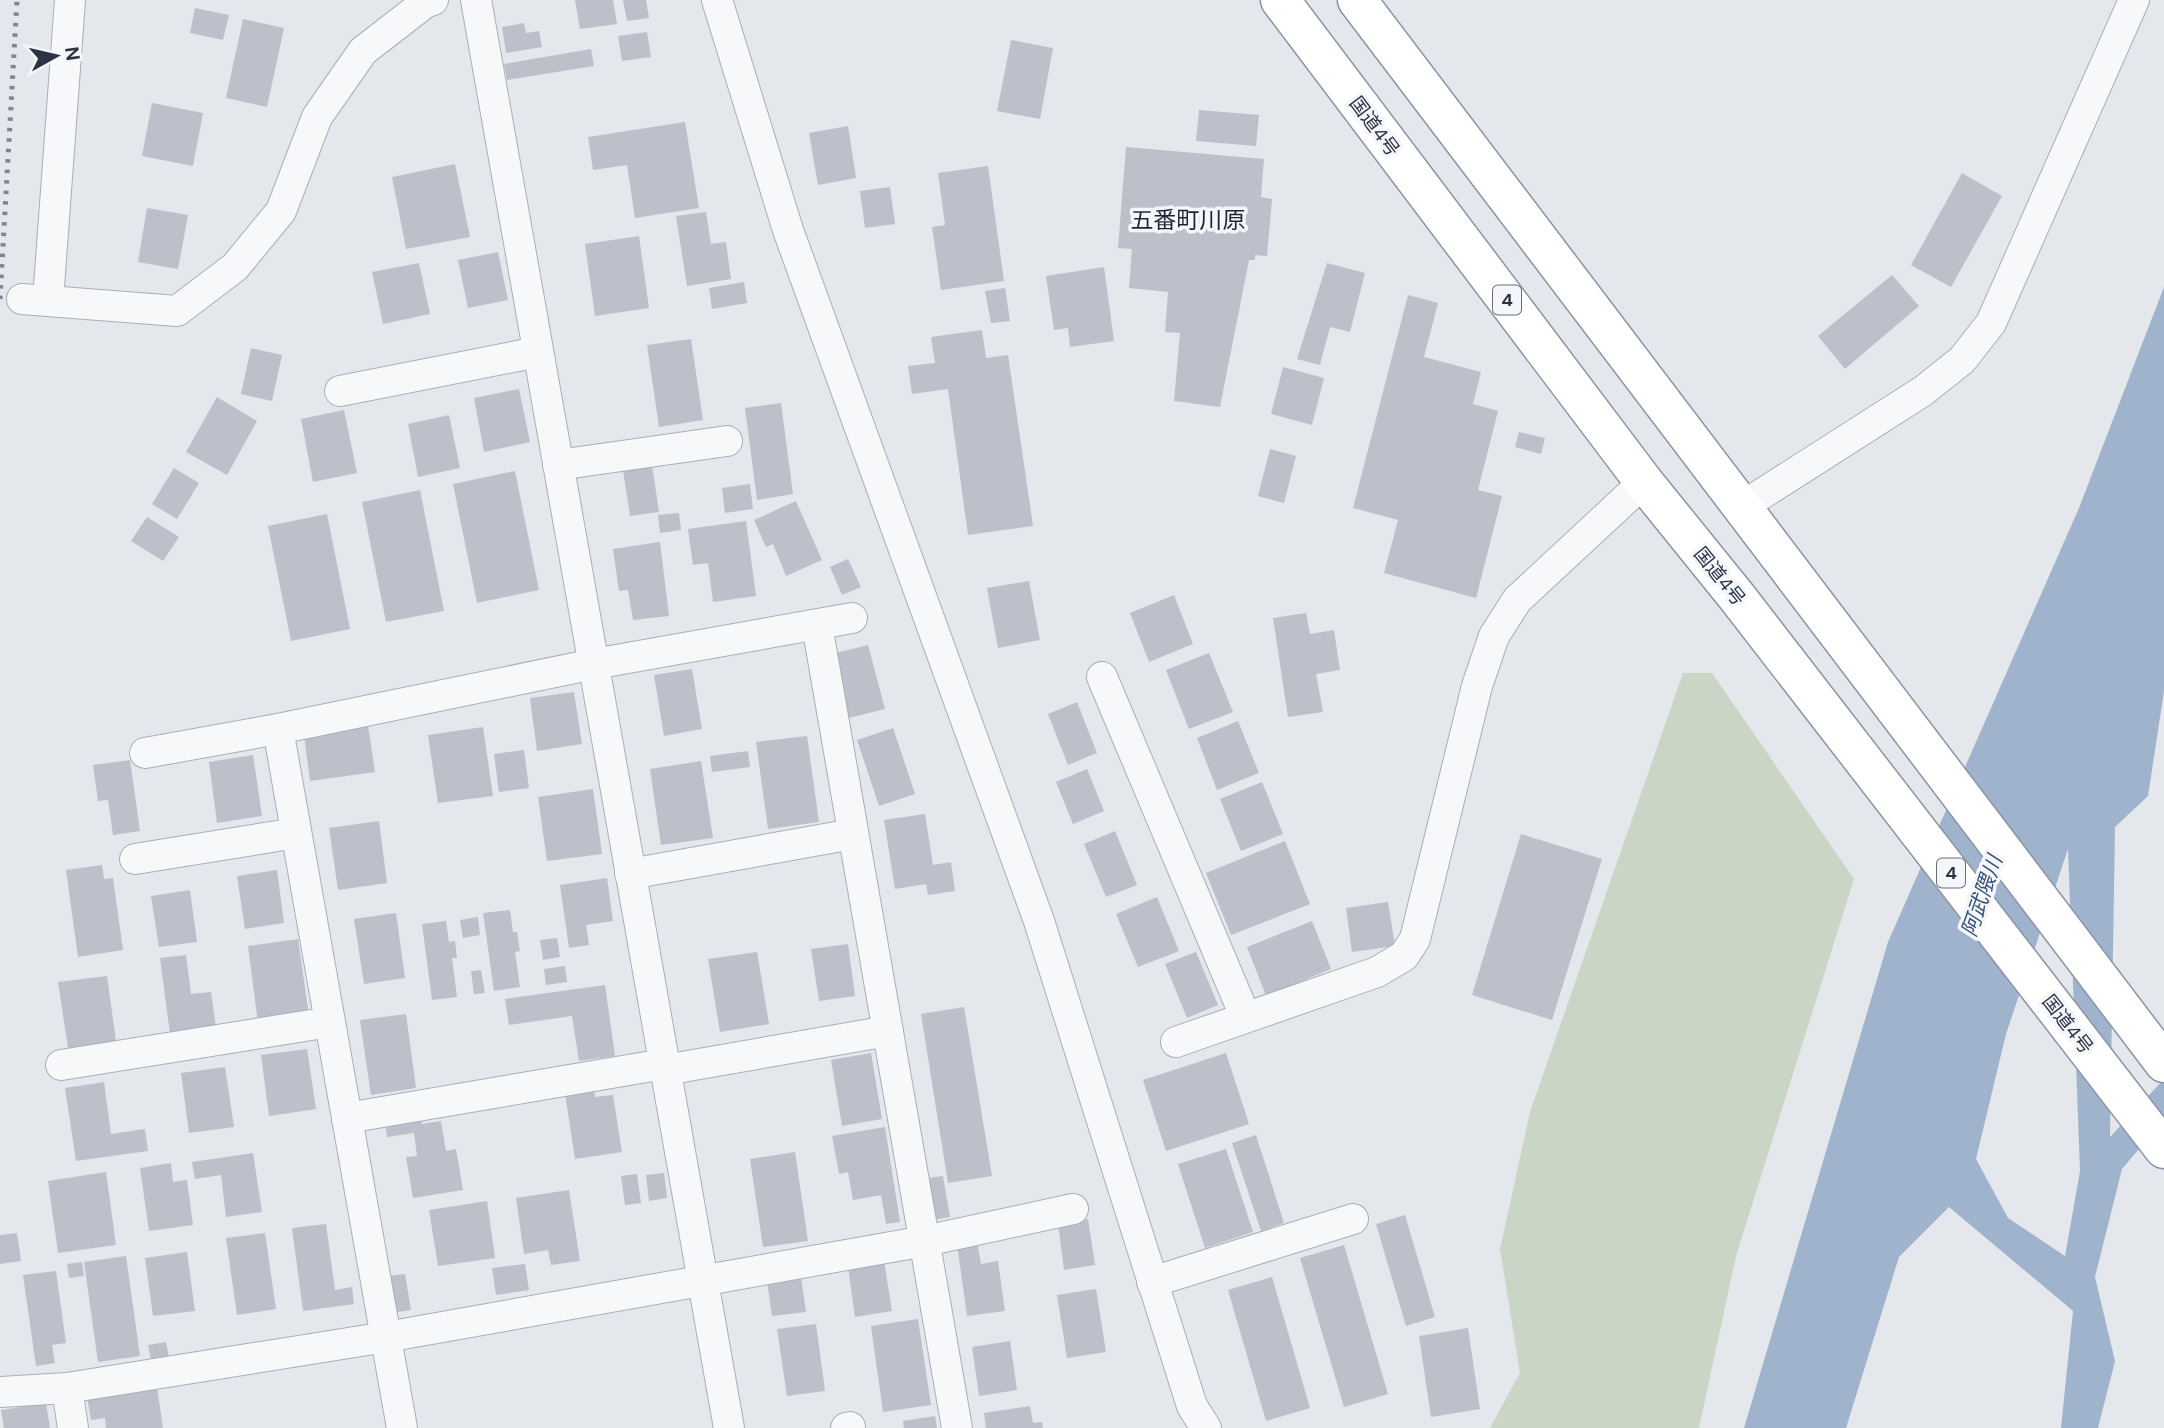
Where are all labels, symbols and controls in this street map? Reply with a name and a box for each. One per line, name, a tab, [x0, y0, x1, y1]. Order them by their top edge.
north arrow	[21, 21, 91, 91]
text: N	[59, 45, 86, 62]
street label: 国道4号	[1344, 91, 1405, 161]
district label: 五番町川原	[1131, 205, 1246, 235]
road number: 4	[1493, 286, 1521, 314]
street label: 国道4号	[1688, 542, 1751, 611]
water label: 阿武隈川	[1955, 850, 2010, 940]
road number: 4	[1937, 858, 1965, 888]
street label: 国道4号	[2037, 990, 2099, 1059]

